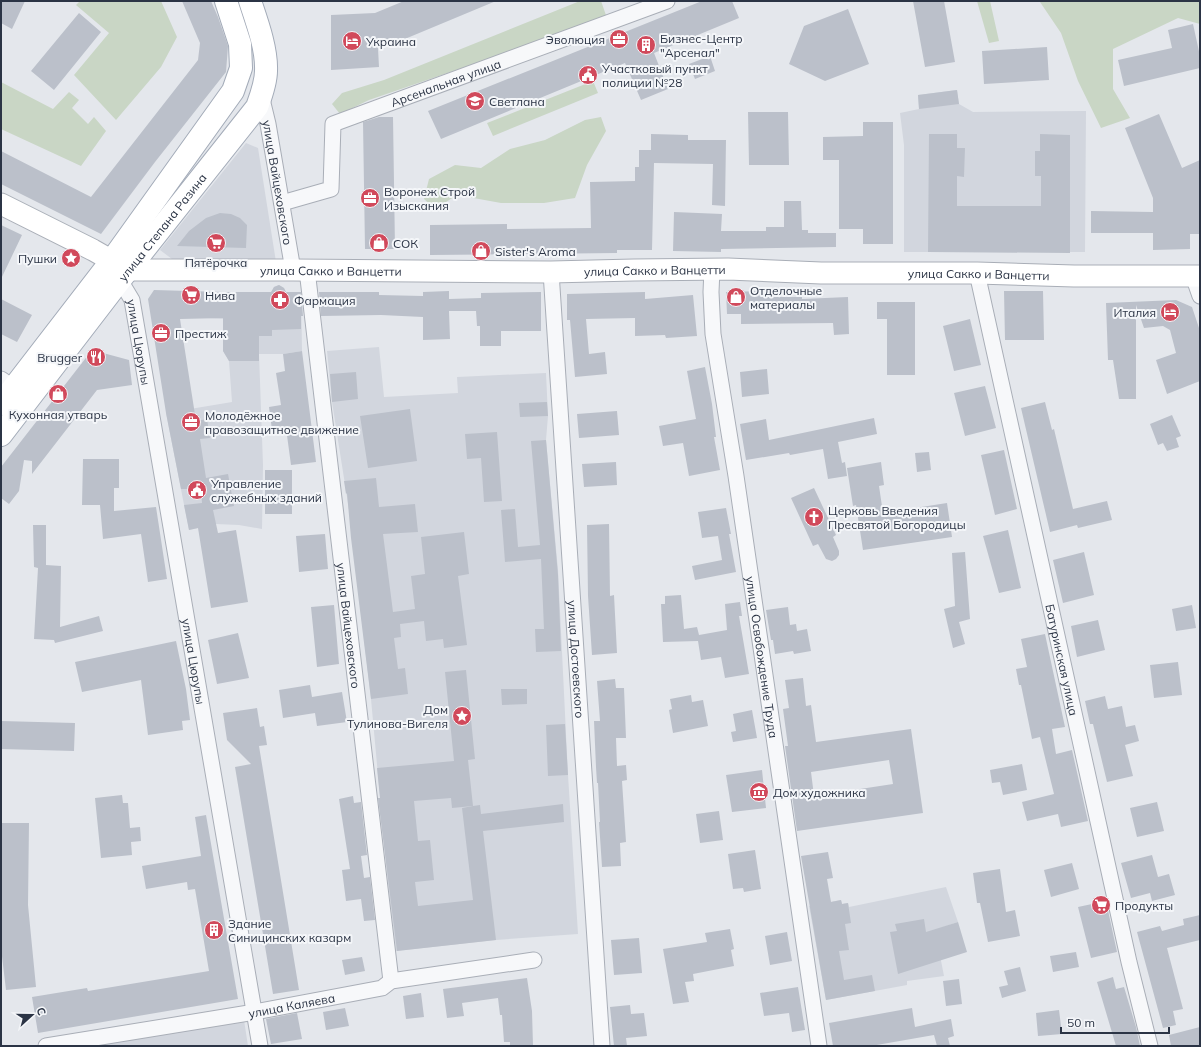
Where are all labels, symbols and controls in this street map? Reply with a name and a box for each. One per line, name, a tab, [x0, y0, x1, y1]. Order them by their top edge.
office icon: Эволюция	[608, 28, 630, 50]
hotel icon: Украина	[341, 30, 363, 52]
place label: Бизнес-Центр "Арсенал"	[660, 31, 743, 60]
place label: Эволюция	[546, 32, 605, 47]
place label: Украина	[365, 34, 416, 49]
building icon: Бизнес-Центр "Арсенал"	[635, 34, 657, 56]
street label: Арсенальная улица	[388, 55, 503, 110]
place label: Участковый пункт полиции №28	[601, 61, 708, 90]
public building icon: Участковый пункт полиции №28	[577, 64, 599, 86]
school or university icon: Светлана	[464, 90, 486, 112]
place label: Светлана	[489, 94, 545, 109]
street label: улица Вайцеховского	[260, 118, 296, 246]
street label: улица Степана Разина	[115, 170, 209, 284]
place label: Воронеж Строй Изыскания	[384, 184, 475, 213]
office icon: Воронеж Строй Изыскания	[359, 187, 381, 209]
supermarket icon: Пятёрочка	[205, 232, 227, 254]
shop icon: СОК	[368, 232, 390, 254]
place label: СОК	[393, 236, 418, 251]
shop icon: Sister's Aroma	[470, 240, 492, 262]
place label: Sister's Aroma	[495, 244, 576, 259]
place icon: Пушки	[60, 247, 82, 269]
place label: Пушки	[18, 251, 57, 266]
place label: Пятёрочка	[185, 255, 247, 270]
street label: улица Сакко и Ванцетти	[584, 262, 726, 279]
street label: улица Сакко и Ванцетти	[260, 263, 402, 278]
street label: улица Сакко и Ванцетти	[908, 265, 1050, 283]
place label: Отделочные материалы	[750, 283, 823, 312]
supermarket icon: Нива	[180, 284, 202, 306]
shop icon: Отделочные материалы	[725, 286, 747, 308]
place label: Нива	[205, 288, 235, 303]
pharmacy icon: Фармация	[269, 289, 291, 311]
place label: Фармация	[294, 293, 356, 308]
street label: улица Цюрупы	[124, 298, 154, 386]
hotel icon: Италия	[1159, 301, 1181, 323]
place label: Италия	[1113, 305, 1156, 320]
office icon: Престиж	[150, 322, 172, 344]
place label: Престиж	[175, 326, 227, 341]
restaurant icon: Brugger	[85, 346, 107, 368]
place label: Brugger	[37, 350, 83, 365]
shop icon: Кухонная утварь	[47, 383, 69, 405]
place label: Кухонная утварь	[9, 407, 108, 422]
place label: Молодёжное правозащитное движение	[205, 408, 359, 437]
office icon: Молодёжное правозащитное движение	[180, 411, 202, 433]
place label: Управление служебных зданий	[210, 476, 322, 505]
public building icon: Управление служебных зданий	[186, 479, 208, 501]
place label: Церковь Введения Пресвятой Богородицы	[828, 503, 966, 532]
church icon: Церковь Введения Пресвятой Богородицы	[803, 506, 825, 528]
street label: улица Вайцеховского	[334, 562, 364, 689]
street label: улица Освобождение Труда	[743, 575, 782, 739]
street label: улица Достоевского	[565, 600, 588, 719]
street label: Батуринская улица	[1043, 603, 1082, 717]
street label: улица Цюрупы	[179, 617, 209, 706]
place label: Дом Тулинова-Вигеля	[347, 702, 448, 731]
place icon: Дом Тулинова-Вигеля	[451, 705, 473, 727]
museum icon: Дом художника	[748, 781, 770, 803]
place label: Дом художника	[773, 785, 866, 800]
supermarket icon: Продукты	[1090, 894, 1112, 916]
place label: Продукты	[1115, 898, 1173, 913]
place label: Здание Синицинских казарм	[228, 916, 351, 945]
building icon: Здание Синицинских казарм	[203, 919, 225, 941]
street label: улица Каляева	[247, 990, 336, 1020]
north arrow	[12, 995, 52, 1035]
text: С	[33, 1005, 49, 1018]
scale bar	[1061, 1009, 1169, 1035]
text: 50 m	[1067, 1015, 1095, 1030]

